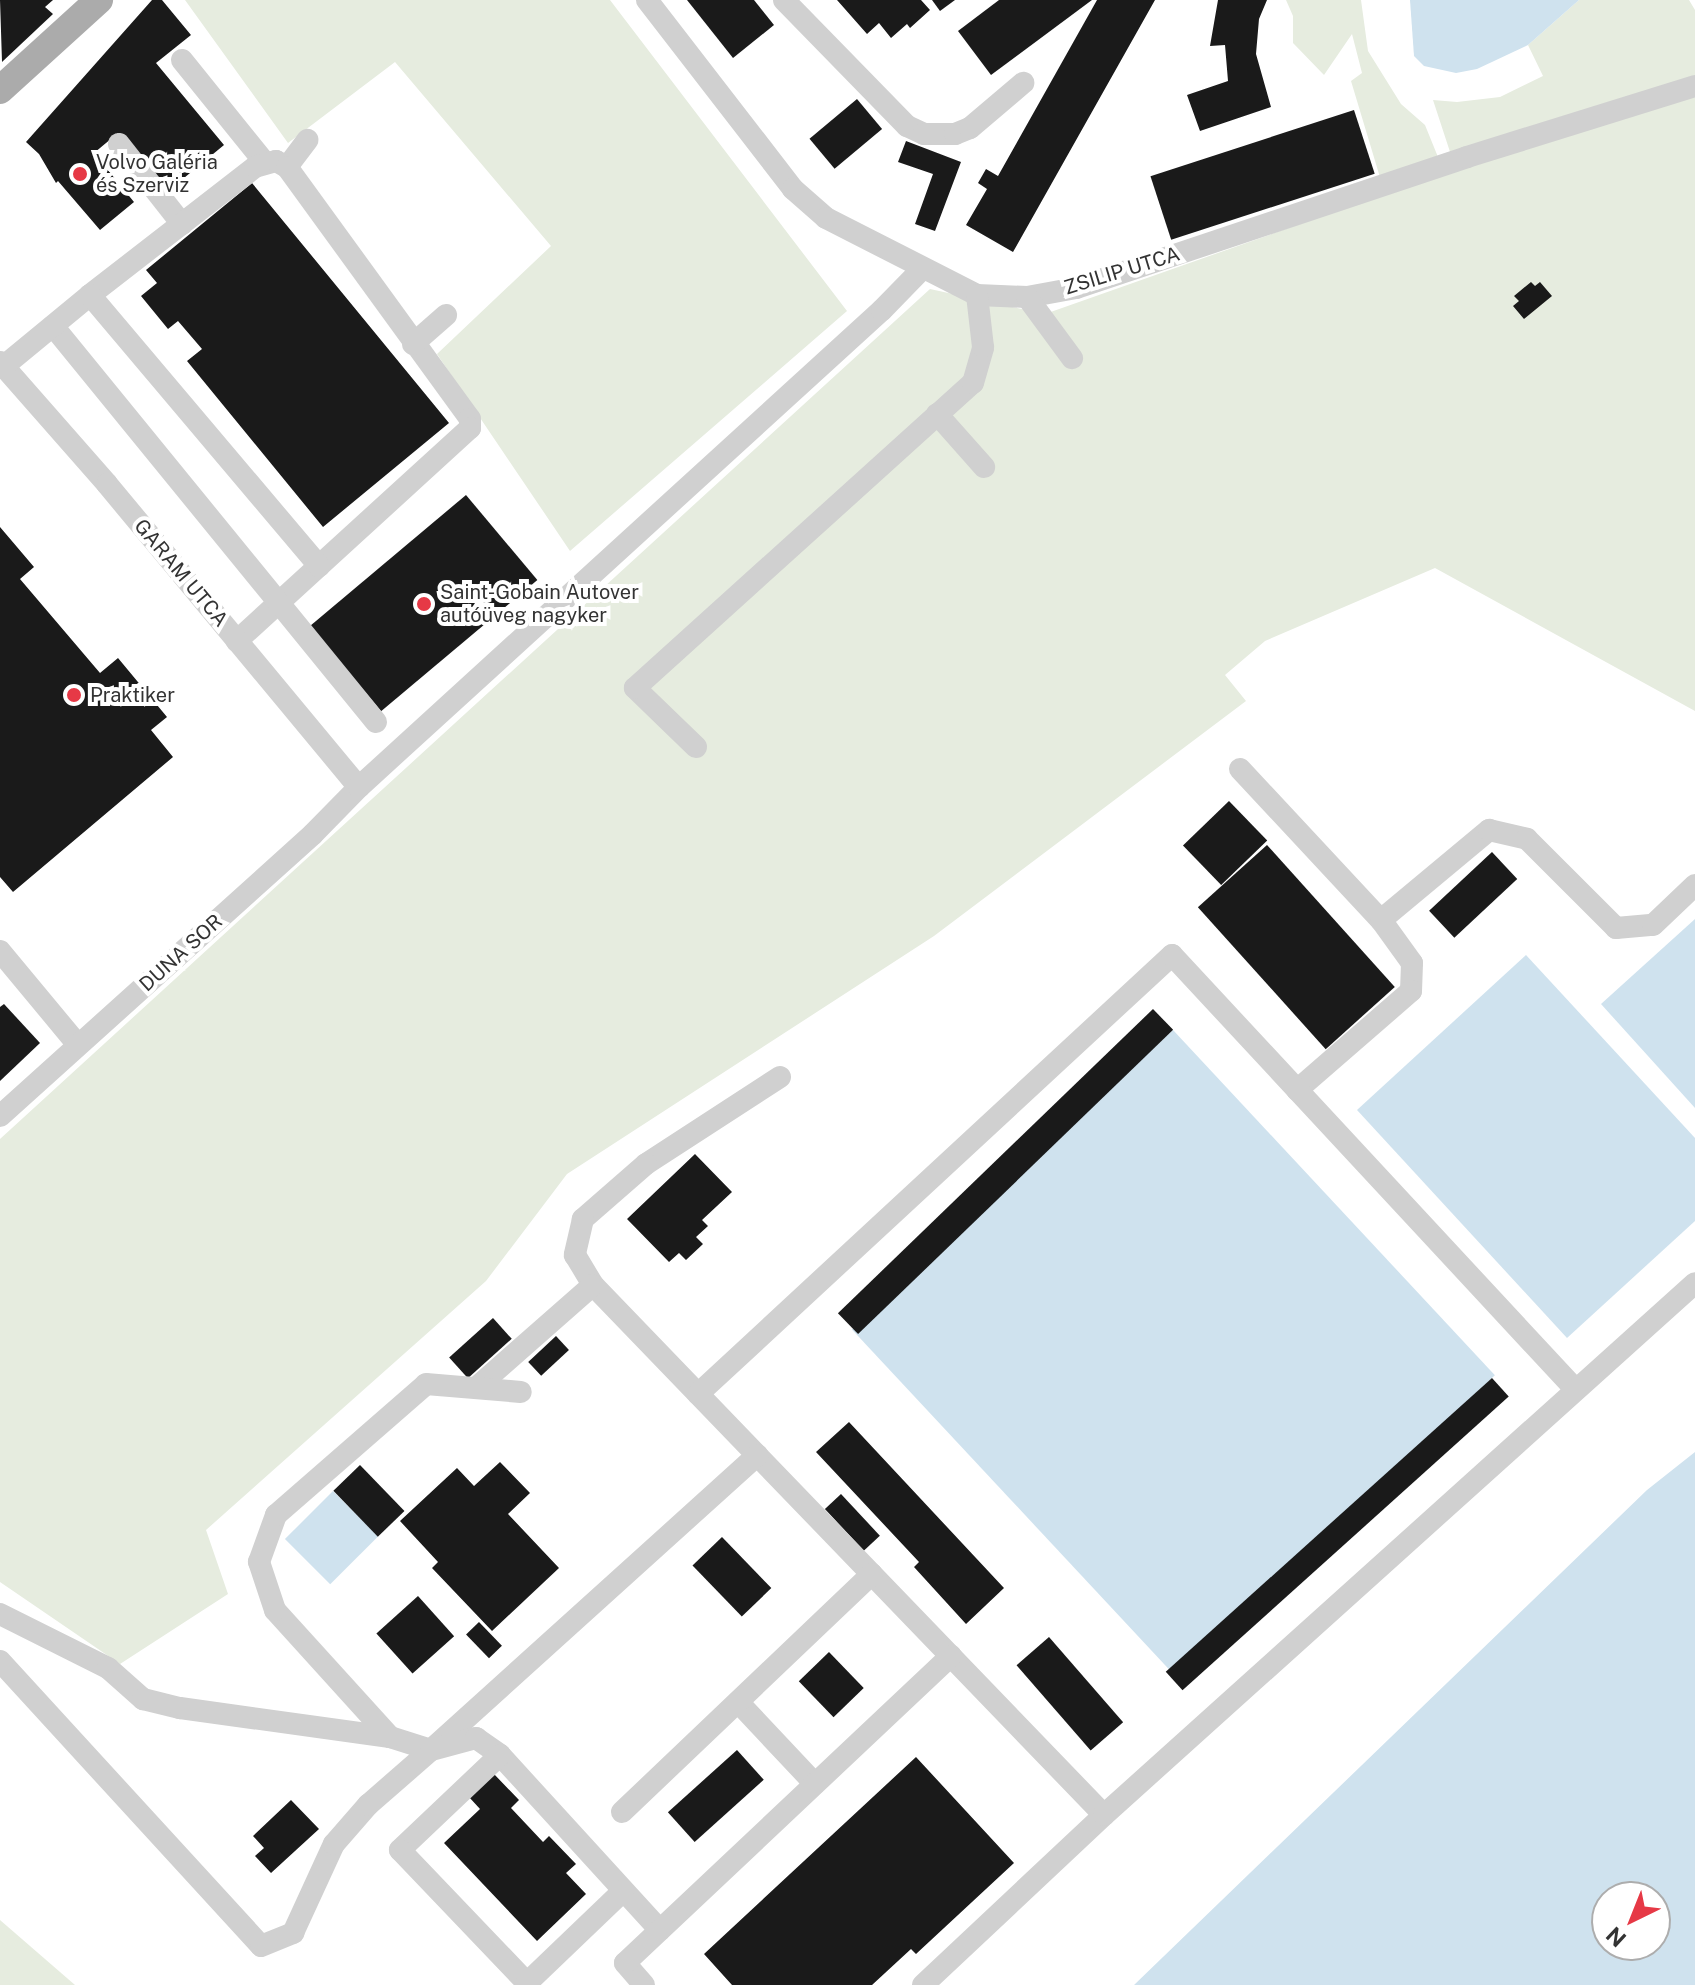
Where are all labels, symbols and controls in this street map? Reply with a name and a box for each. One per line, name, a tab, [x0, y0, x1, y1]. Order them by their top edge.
place label: Volvo Galéria és Szerviz	[96, 150, 218, 197]
marker: Volvo Galéria és Szerviz	[71, 165, 89, 183]
street label: ZSILIP UTCA	[1061, 242, 1183, 300]
street label: GARAM UTCA	[129, 514, 233, 632]
place label: Saint-Gobain Autover autóüveg nagyker	[440, 580, 639, 627]
marker: Saint-Gobain Autover autóüveg nagyker	[415, 595, 433, 613]
place label: Praktiker	[90, 683, 175, 707]
marker: Praktiker	[65, 686, 83, 704]
street label: DUNA SOR	[135, 909, 227, 997]
north arrow	[1591, 1881, 1671, 1961]
text: N	[1601, 1922, 1631, 1952]

